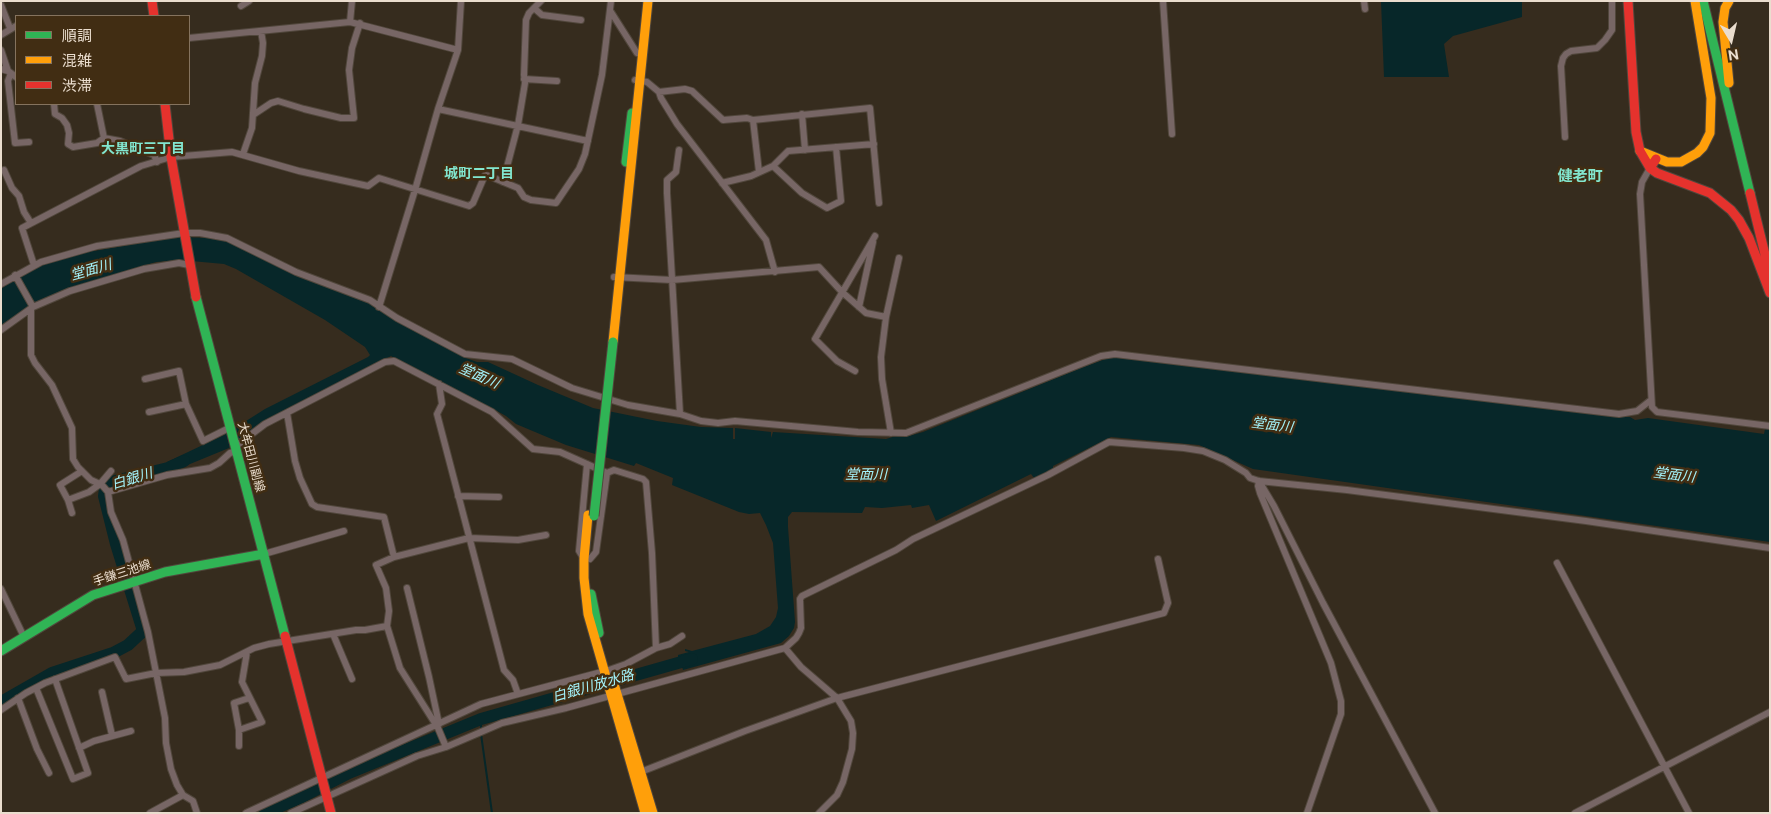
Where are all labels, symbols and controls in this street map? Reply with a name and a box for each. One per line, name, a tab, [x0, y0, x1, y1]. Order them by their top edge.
legend	[15, 15, 190, 105]
north arrow	[1706, 15, 1756, 65]
text: 順調	[62, 27, 92, 44]
text: N	[1727, 46, 1740, 64]
text: 混雑	[62, 52, 92, 69]
text: 渋滞	[62, 77, 92, 94]
district label: 大黒町三丁目	[101, 141, 185, 157]
district label: 城町二丁目	[444, 166, 514, 182]
district label: 健老町	[1558, 167, 1602, 185]
water label: 堂面川	[68, 256, 114, 284]
water label: 堂面川	[456, 360, 502, 392]
water label: 堂面川	[1250, 414, 1294, 436]
street label: 大牟田川副線	[235, 420, 267, 494]
water label: 堂面川	[1652, 464, 1696, 486]
water label: 白銀川	[109, 465, 155, 493]
water label: 堂面川	[845, 467, 887, 483]
street label: 手鎌三池線	[91, 557, 153, 589]
water label: 白銀川放水路	[550, 666, 636, 706]

